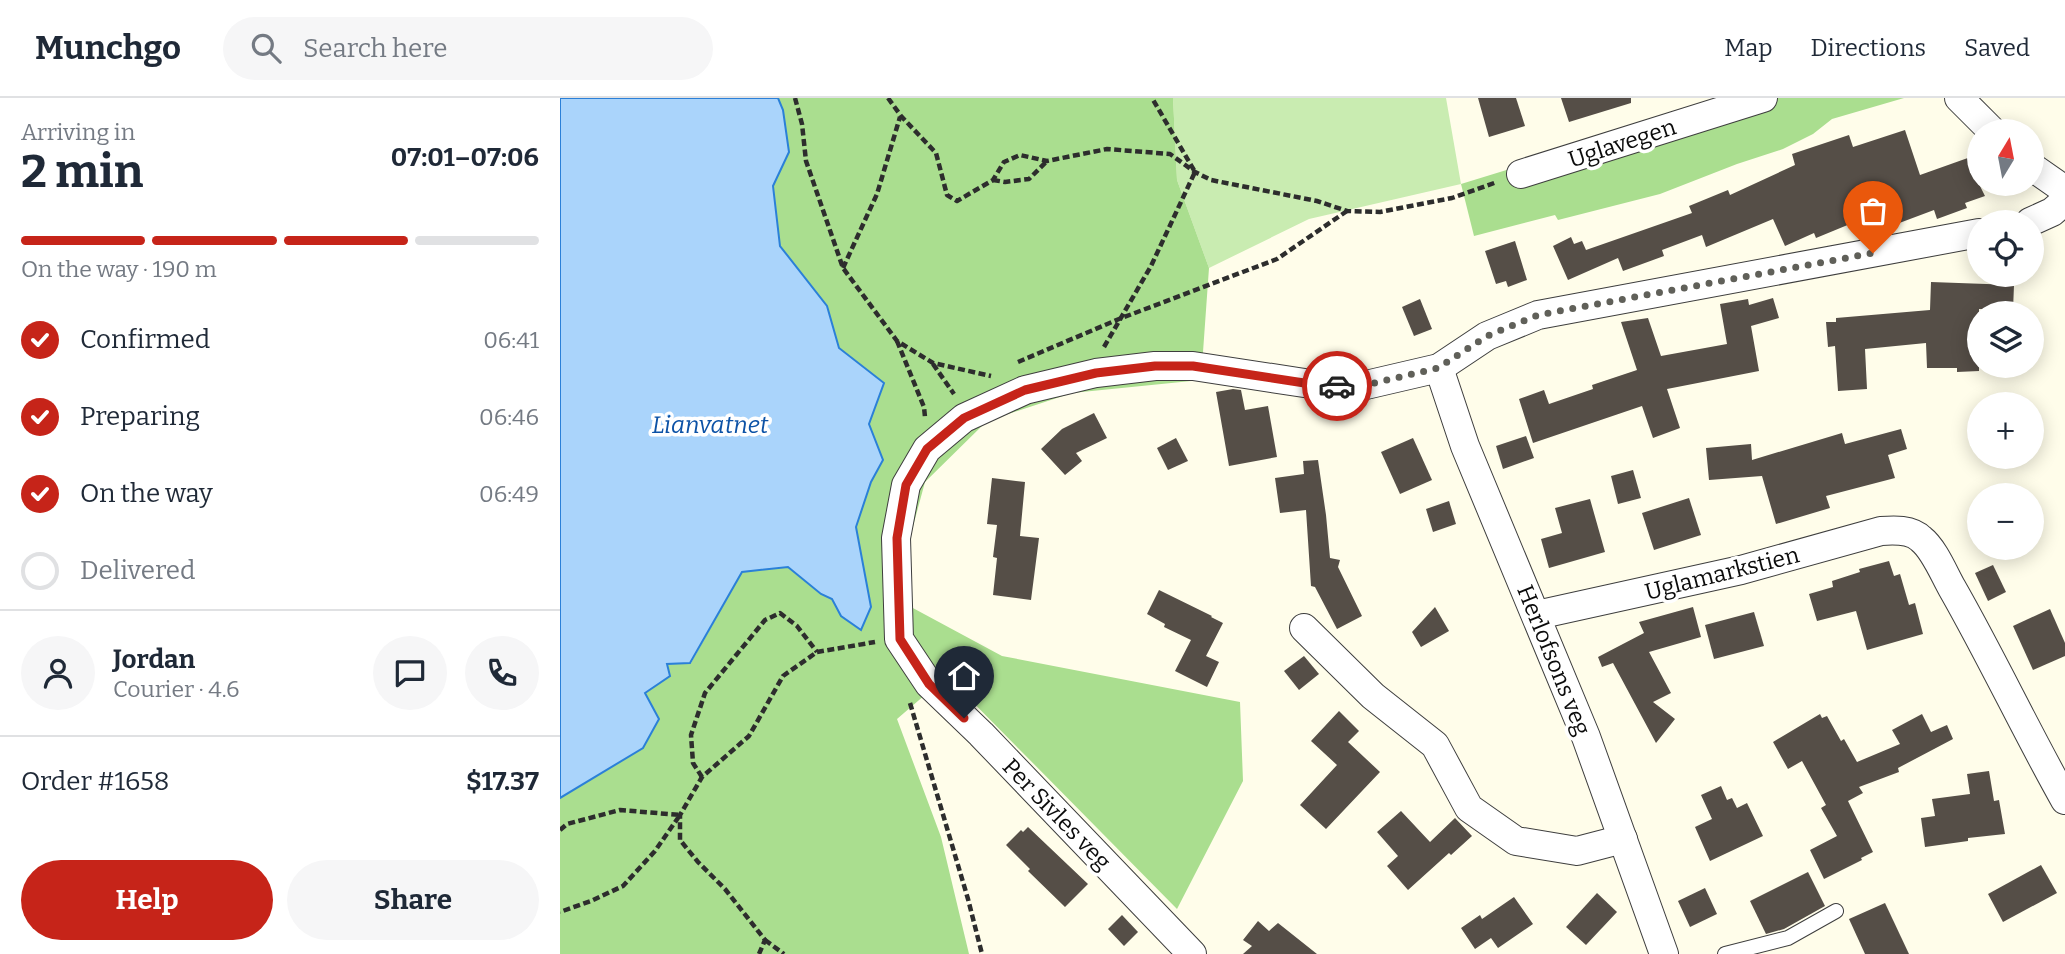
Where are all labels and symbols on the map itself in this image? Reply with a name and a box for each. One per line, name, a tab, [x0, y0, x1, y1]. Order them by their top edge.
street label: Uglavegen	[1565, 112, 1680, 174]
north arrow	[1967, 119, 2044, 196]
pin	[1843, 181, 1903, 253]
courier	[1302, 351, 1372, 421]
water label: Lianvatnet	[652, 411, 769, 439]
street label: Uglamarkstien	[1642, 540, 1803, 606]
street label: Herlofsons veg	[1511, 581, 1597, 739]
pin	[934, 646, 994, 718]
street label: Per Sivles veg	[997, 752, 1117, 876]

